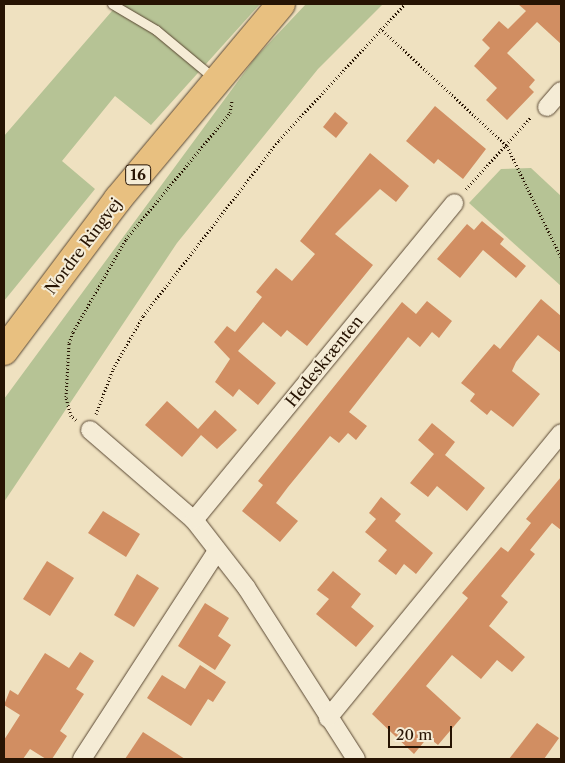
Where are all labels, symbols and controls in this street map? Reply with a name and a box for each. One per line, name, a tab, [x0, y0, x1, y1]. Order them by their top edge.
road number: 16	[124, 162, 152, 188]
street label: Nordre Ringvej	[41, 194, 125, 298]
street label: Hedeskrænten	[281, 311, 367, 411]
scale bar	[390, 716, 454, 748]
text: 20 m	[396, 725, 432, 744]

